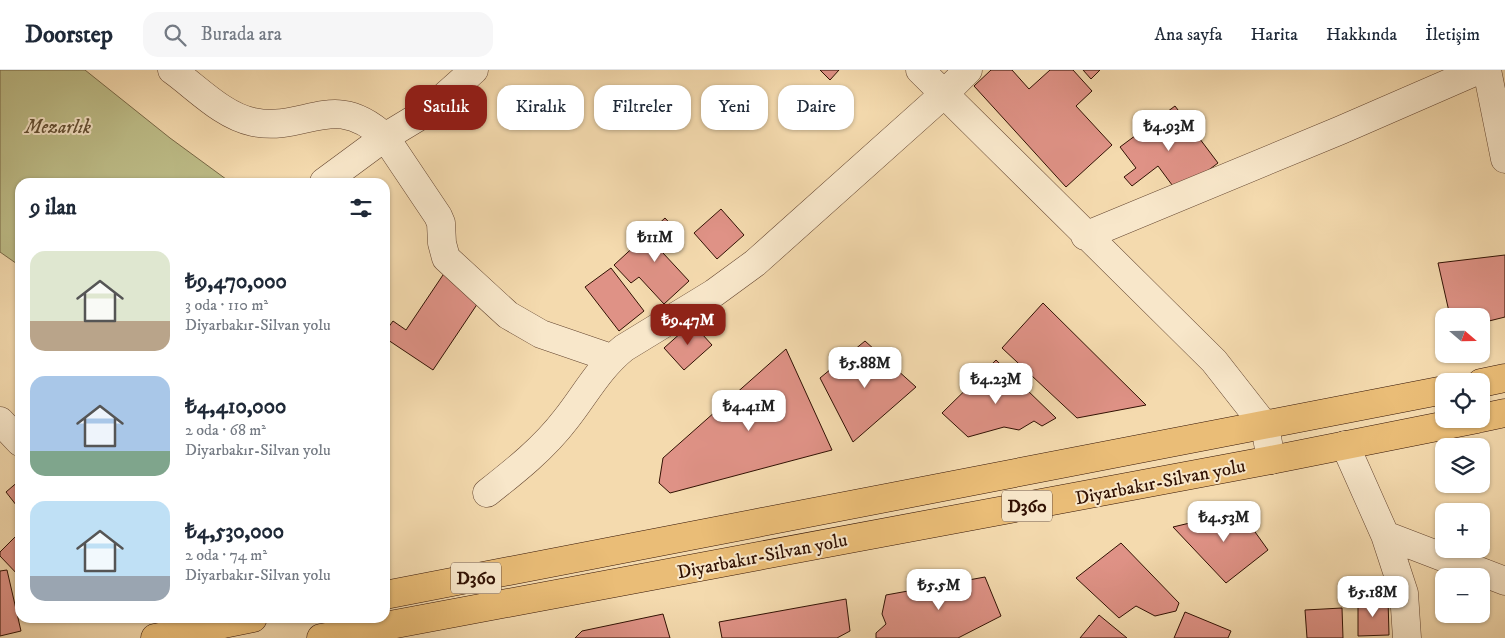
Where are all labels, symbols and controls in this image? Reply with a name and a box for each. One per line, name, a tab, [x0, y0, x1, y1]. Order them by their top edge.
search box	[143, 12, 493, 57]
text: Doorstep	[25, 20, 113, 50]
icon: search	[161, 21, 189, 49]
text: Burada ara	[201, 23, 282, 46]
text: Ana sayfa	[1155, 24, 1222, 46]
text: Harita	[1250, 24, 1298, 46]
text: Hakkında	[1326, 24, 1397, 46]
text: İletişim	[1425, 24, 1480, 46]
chip: Satılık	[405, 85, 487, 130]
chip: Kiralık	[497, 85, 584, 130]
chip: Filtreler	[594, 85, 691, 130]
chip: Yeni	[701, 85, 768, 130]
chip: Daire	[778, 85, 854, 130]
pin: ₺4.93M	[1128, 109, 1210, 152]
park label: Mezarlık	[23, 116, 91, 139]
text: ₺4.93M	[1143, 116, 1195, 136]
icon: filters	[347, 194, 375, 222]
text: 9 ilan	[30, 195, 77, 221]
pin: ₺11M	[625, 220, 685, 263]
text: ₺11M	[637, 227, 673, 247]
text: ₺9,470,000	[185, 269, 287, 295]
icon: home	[70, 271, 130, 331]
text: 3 oda · 110 m²	[185, 295, 268, 315]
pin: ₺9.47M	[647, 304, 729, 346]
north arrow	[1435, 308, 1490, 362]
map controls	[1435, 308, 1490, 623]
text: ₺9.47M	[662, 310, 714, 330]
text: Diyarbakır-Silvan yolu	[185, 315, 331, 335]
pin: ₺5.88M	[824, 346, 906, 389]
text: ₺5.88M	[839, 353, 891, 373]
pin: ₺4.23M	[955, 362, 1037, 405]
text: ₺4.23M	[971, 369, 1022, 389]
button: locate	[1435, 373, 1490, 428]
pin: ₺4.41M	[708, 390, 790, 432]
text: ₺4,410,000	[185, 394, 286, 420]
icon: home	[70, 396, 130, 456]
text: ₺4.41M	[723, 396, 775, 416]
text: 2 oda · 68 m²	[185, 420, 266, 440]
button: layers	[1435, 438, 1490, 493]
text: Diyarbakır-Silvan yolu	[185, 440, 331, 460]
street label: Diyarbakır-Silvan yolu	[1073, 455, 1247, 510]
road number: D360	[1002, 491, 1052, 522]
pin: ₺4.53M	[1183, 500, 1265, 543]
button: +	[1435, 503, 1490, 558]
text: ₺4.53M	[1199, 507, 1249, 527]
text: ₺4,530,000	[185, 519, 284, 545]
icon: home	[70, 521, 130, 581]
street label: Diyarbakır-Silvan yolu	[675, 529, 849, 584]
text: 2 oda · 74 m²	[185, 545, 267, 565]
road number: D360	[451, 562, 501, 594]
text: Diyarbakır-Silvan yolu	[185, 565, 331, 585]
pin: ₺5.5M	[904, 568, 974, 611]
button: −	[1435, 568, 1490, 623]
text: ₺5.5M	[918, 575, 960, 595]
pin: ₺5.18M	[1332, 576, 1414, 618]
text: ₺5.18M	[1349, 582, 1397, 602]

